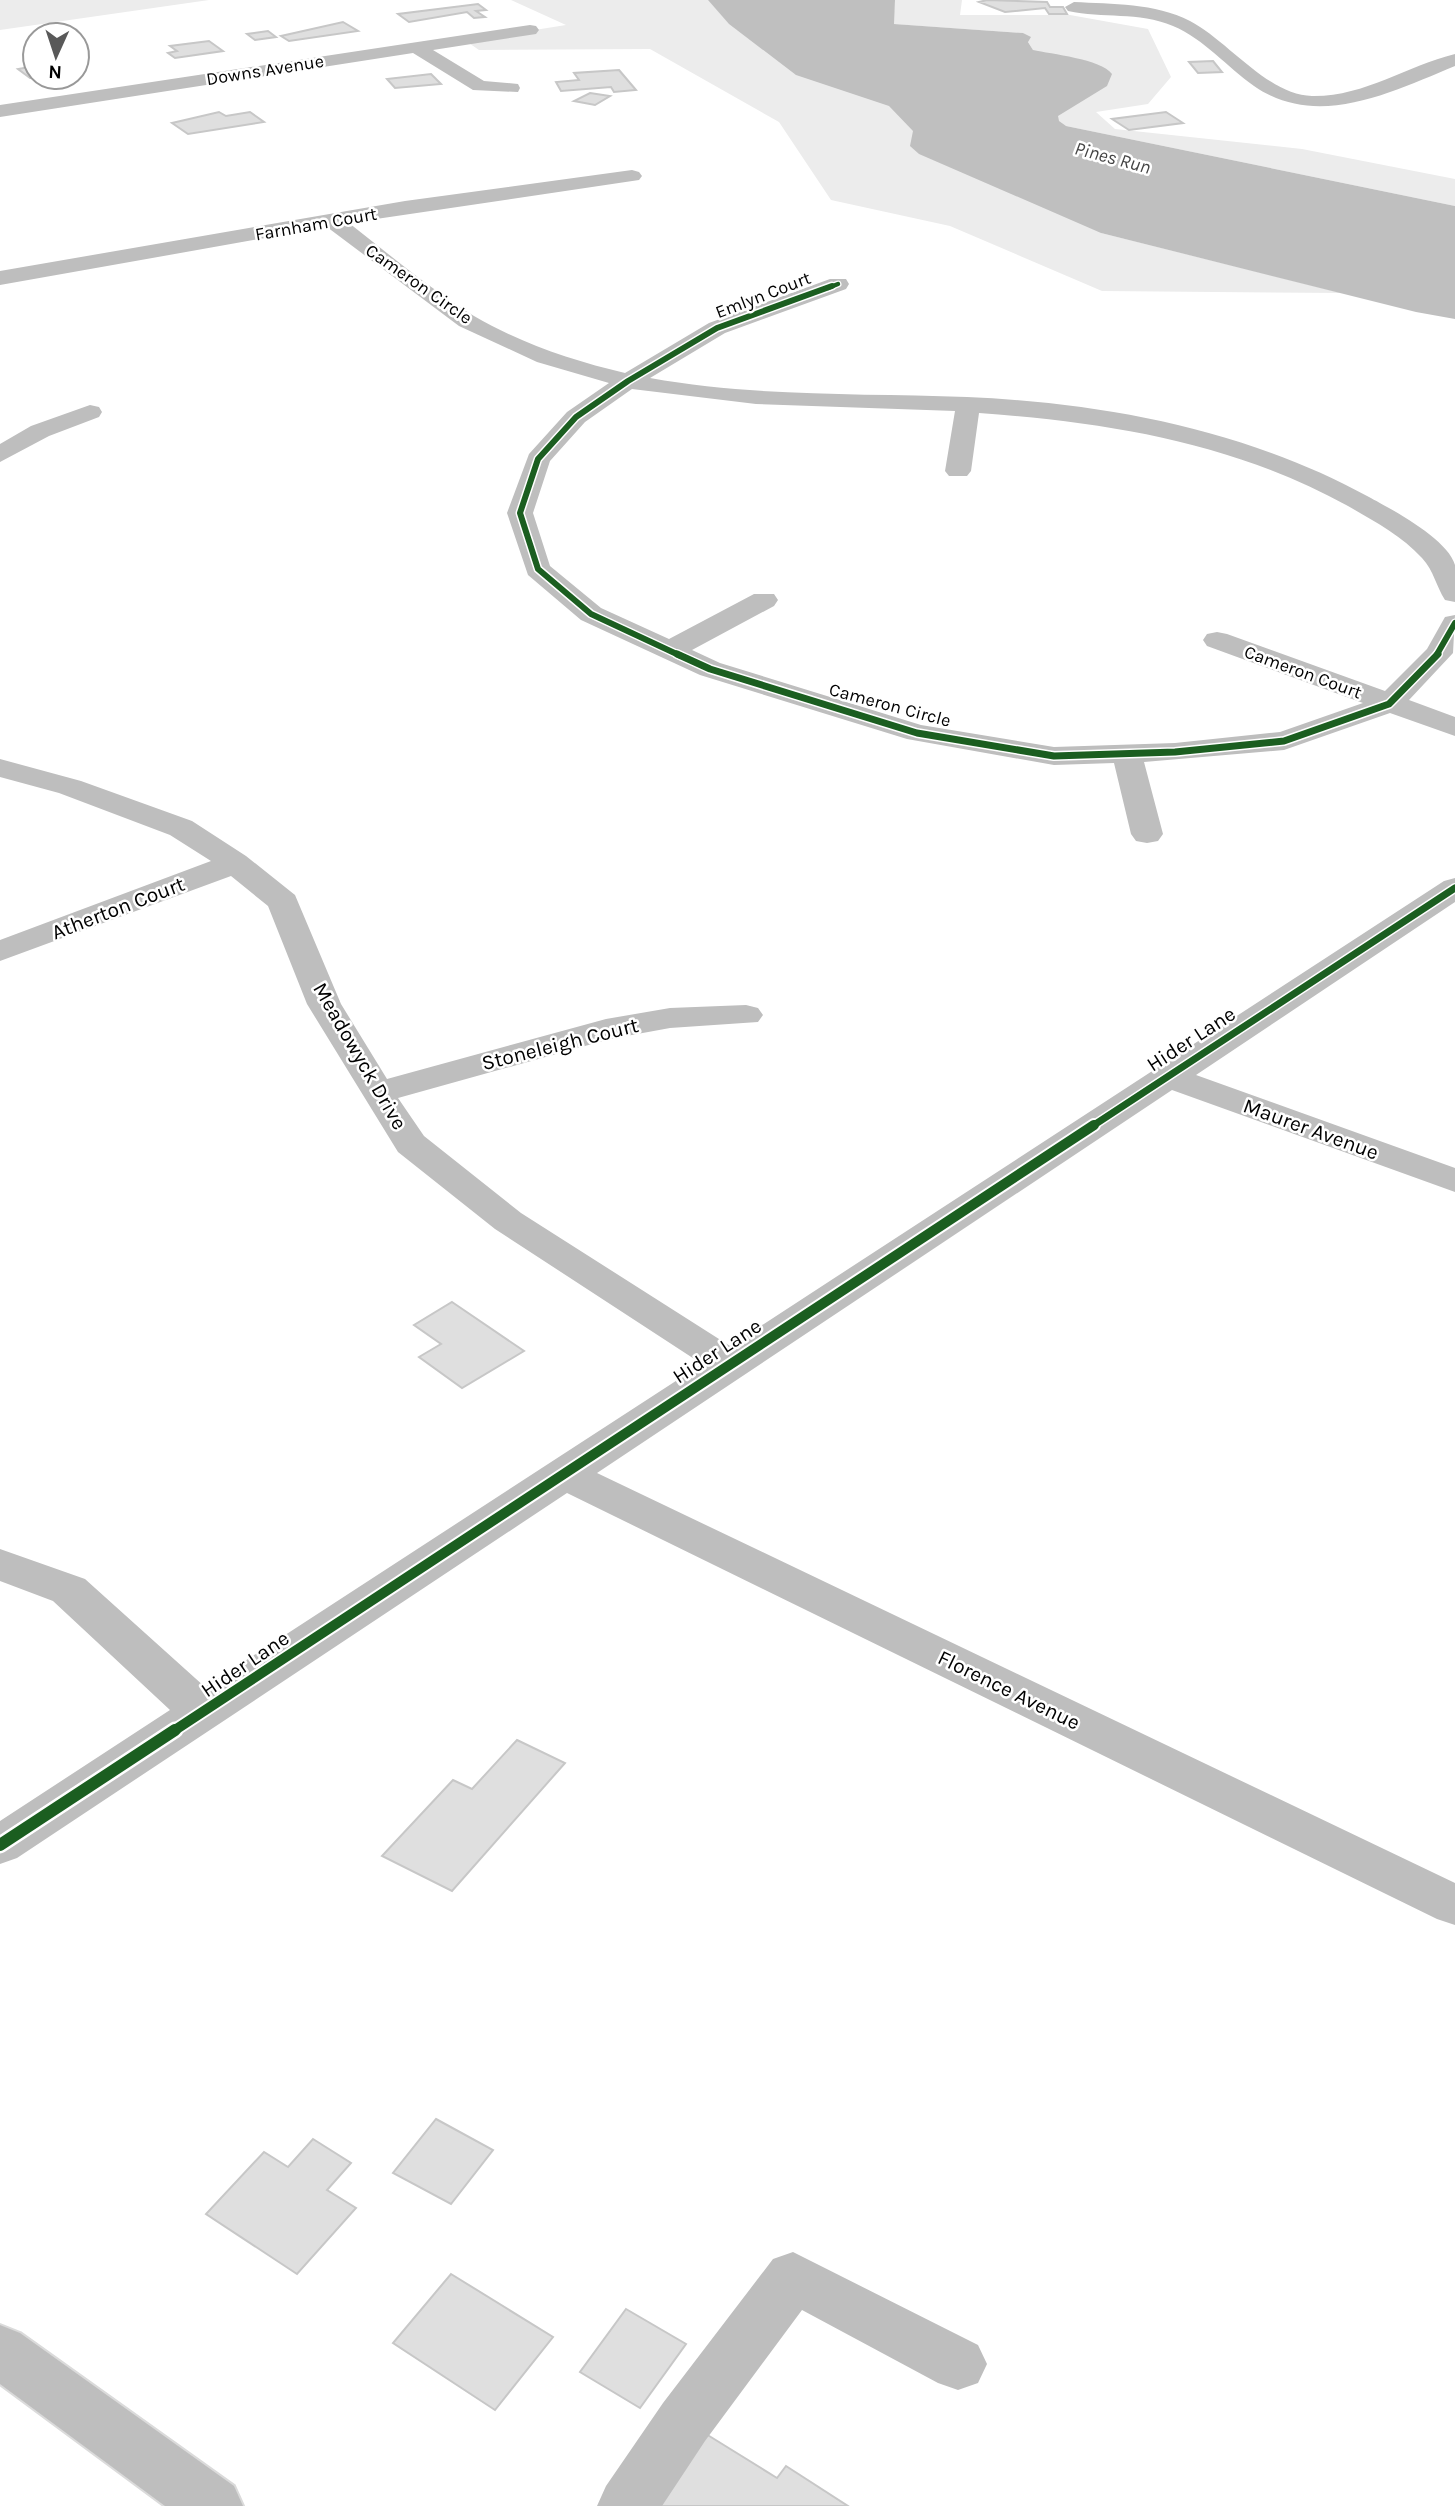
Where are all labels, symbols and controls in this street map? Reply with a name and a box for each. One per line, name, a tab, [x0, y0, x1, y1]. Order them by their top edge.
north arrow	[21, 21, 91, 91]
street label: Downs Avenue	[205, 50, 325, 90]
text: N	[48, 61, 63, 83]
water label: Pines Run	[1072, 137, 1153, 179]
street label: Farnham Court	[253, 202, 379, 246]
street label: Cameron Circle	[362, 239, 476, 329]
street label: Emlyn Court	[712, 267, 814, 323]
street label: Cameron Court	[1241, 641, 1365, 704]
street label: Cameron Circle	[827, 678, 953, 732]
street label: Atherton Court	[48, 872, 188, 944]
street label: Meadowyck Drive	[308, 978, 412, 1134]
street label: Hider Lane	[1142, 1001, 1240, 1077]
street label: Stoneleigh Court	[479, 1013, 641, 1075]
street label: Maurer Avenue	[1240, 1093, 1382, 1165]
street label: Hider Lane	[668, 1313, 766, 1389]
street label: Hider Lane	[196, 1626, 294, 1702]
street label: Florence Avenue	[934, 1645, 1084, 1735]

